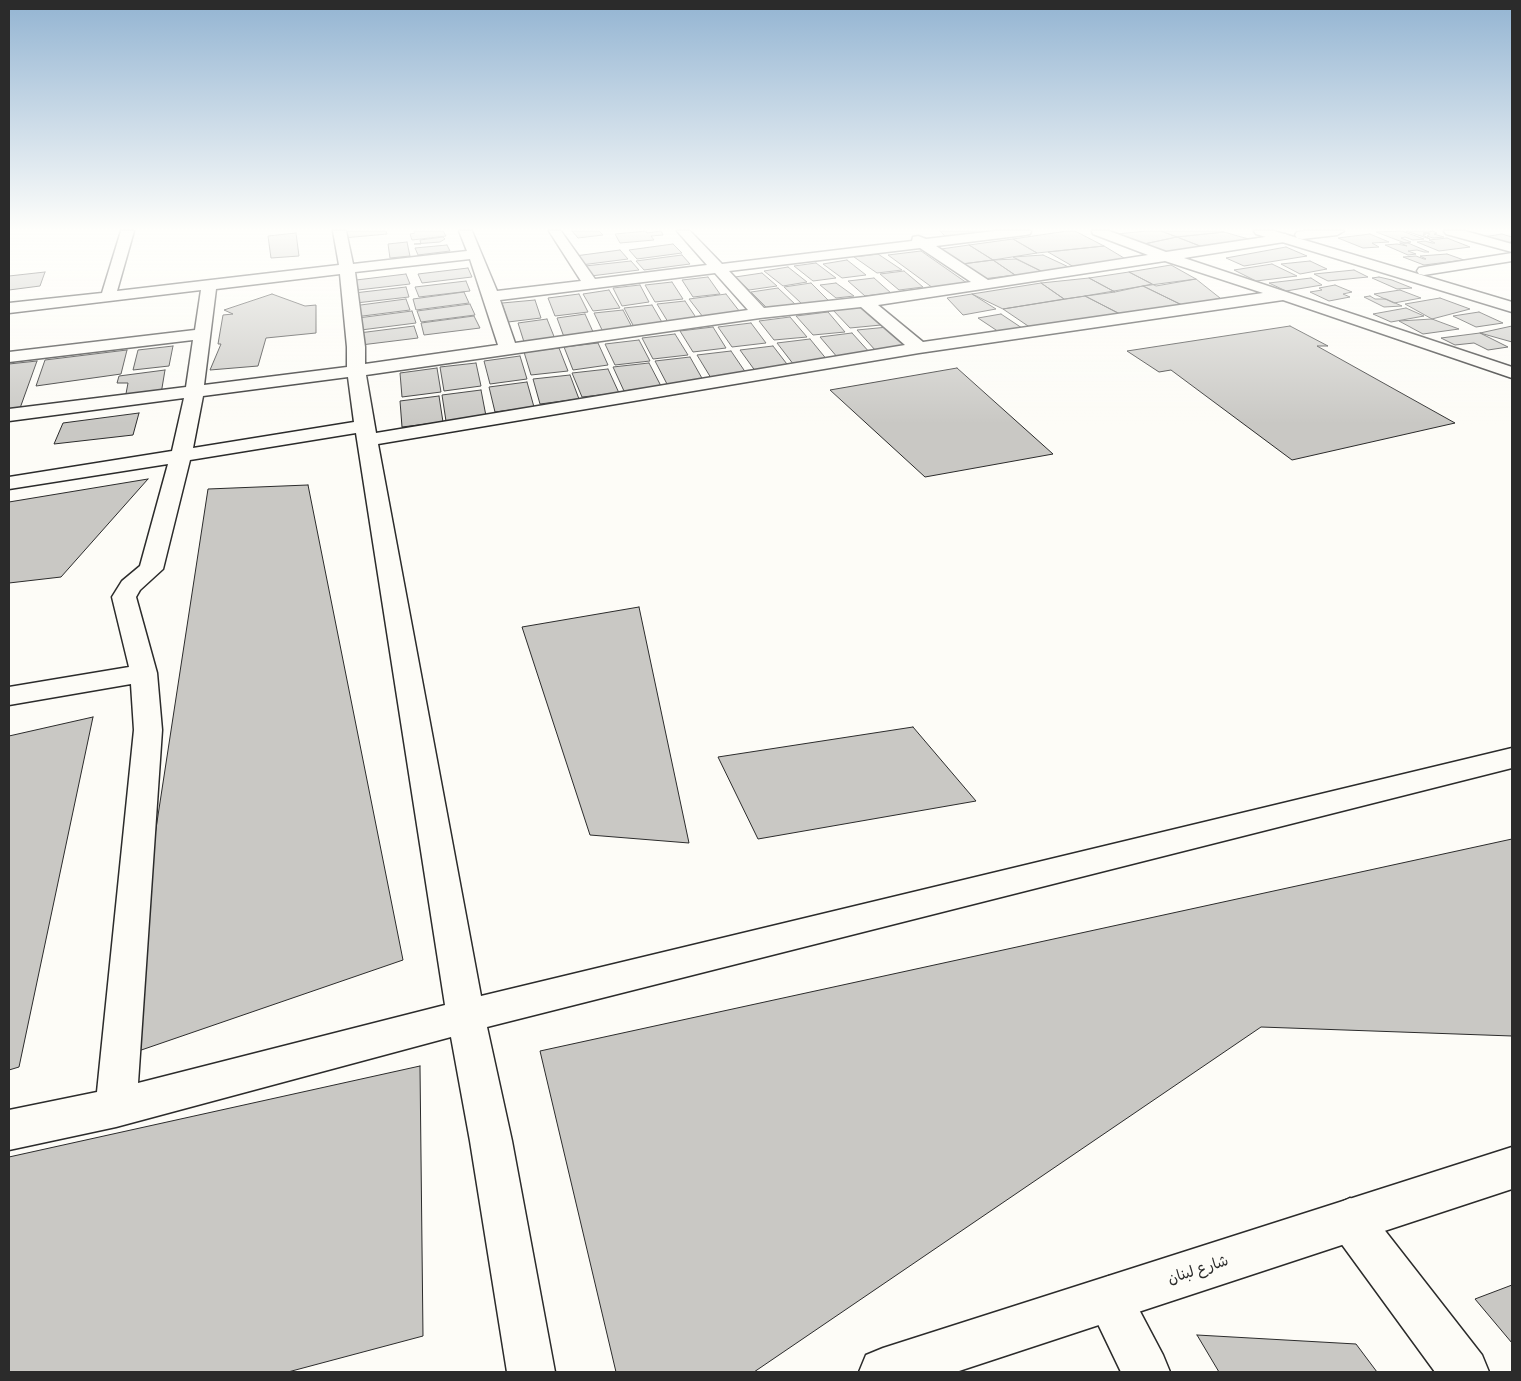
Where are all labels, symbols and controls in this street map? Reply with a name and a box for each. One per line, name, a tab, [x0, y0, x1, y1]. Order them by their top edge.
street label: شارع لبنان	[1165, 1252, 1231, 1288]

